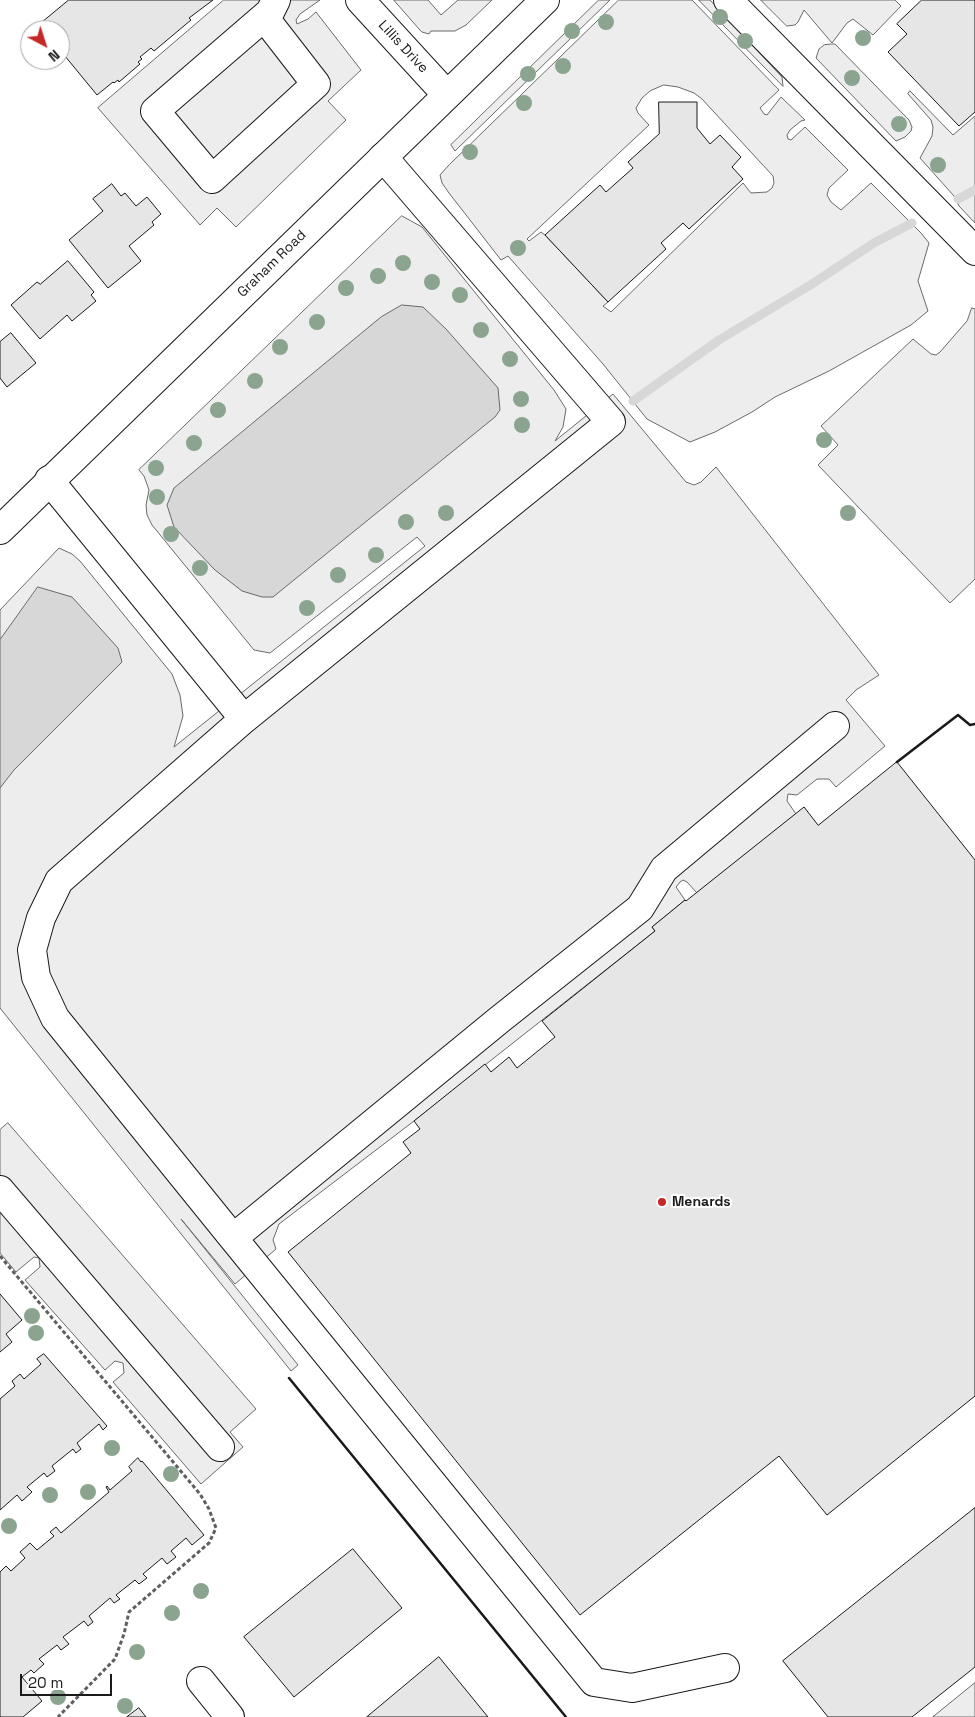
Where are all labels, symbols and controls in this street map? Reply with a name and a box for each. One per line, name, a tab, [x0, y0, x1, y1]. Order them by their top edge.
street label: Lillis Drive	[374, 17, 432, 77]
north arrow	[20, 20, 70, 70]
text: N	[45, 46, 63, 66]
street label: Graham Road	[234, 227, 310, 301]
place label: Menards	[672, 1194, 731, 1210]
marker: Menards	[656, 1196, 668, 1208]
scale bar	[22, 1664, 115, 1696]
text: 20 m	[28, 1673, 63, 1692]

